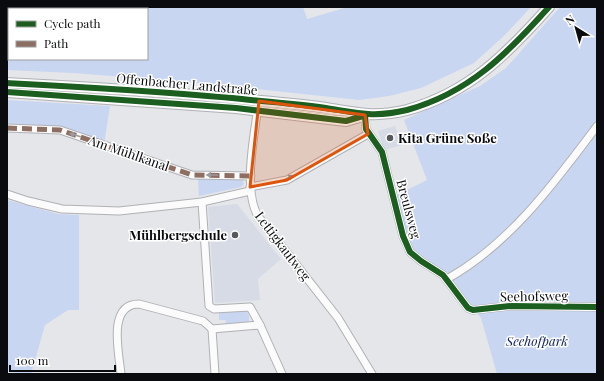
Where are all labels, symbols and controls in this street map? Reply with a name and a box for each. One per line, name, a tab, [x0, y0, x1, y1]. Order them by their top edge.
legend	[8, 8, 148, 60]
north arrow	[556, 8, 596, 48]
text: N	[562, 11, 577, 28]
text: Cycle path	[44, 15, 101, 31]
text: Path	[44, 35, 68, 51]
street label: Offenbacher Landstraße	[116, 69, 259, 98]
place label: Kita Grüne Soße	[398, 129, 497, 146]
street label: Am Mühlkanal	[85, 130, 172, 174]
one-way arrow	[68, 132, 80, 138]
marker: Kita Grüne Soße	[385, 133, 395, 143]
one-way arrow	[205, 172, 218, 178]
one-way arrow	[282, 175, 294, 182]
street label: Breulsweg	[393, 177, 426, 240]
street label: Lettigkautweg	[252, 208, 315, 284]
place label: Mühlbergschule	[129, 226, 227, 243]
marker: Mühlbergschule	[230, 230, 240, 240]
street label: Seehofsweg	[500, 286, 568, 305]
park label: Seehofpark	[505, 332, 568, 349]
scale bar	[10, 347, 115, 373]
text: 100 m	[16, 352, 49, 368]

